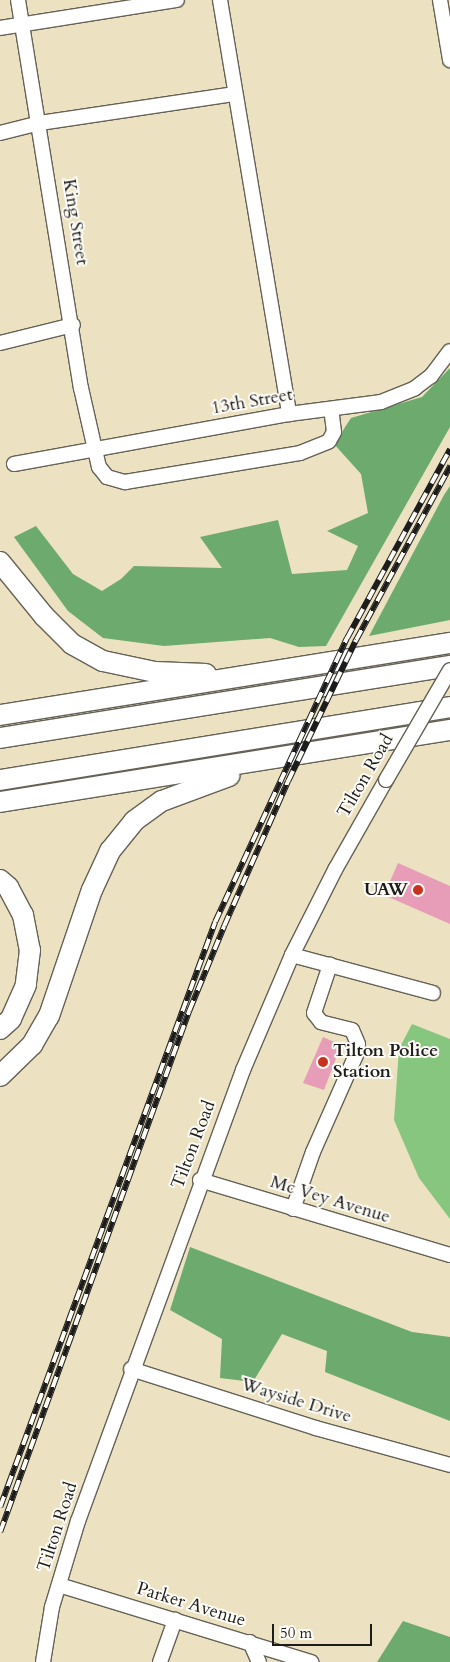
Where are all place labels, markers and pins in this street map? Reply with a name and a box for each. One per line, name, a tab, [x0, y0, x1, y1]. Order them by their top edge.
place label: UAW	[364, 879, 408, 901]
marker: UAW	[412, 884, 424, 896]
place label: Tilton Police Station	[333, 1041, 438, 1084]
marker: Tilton Police Station	[317, 1056, 329, 1068]

